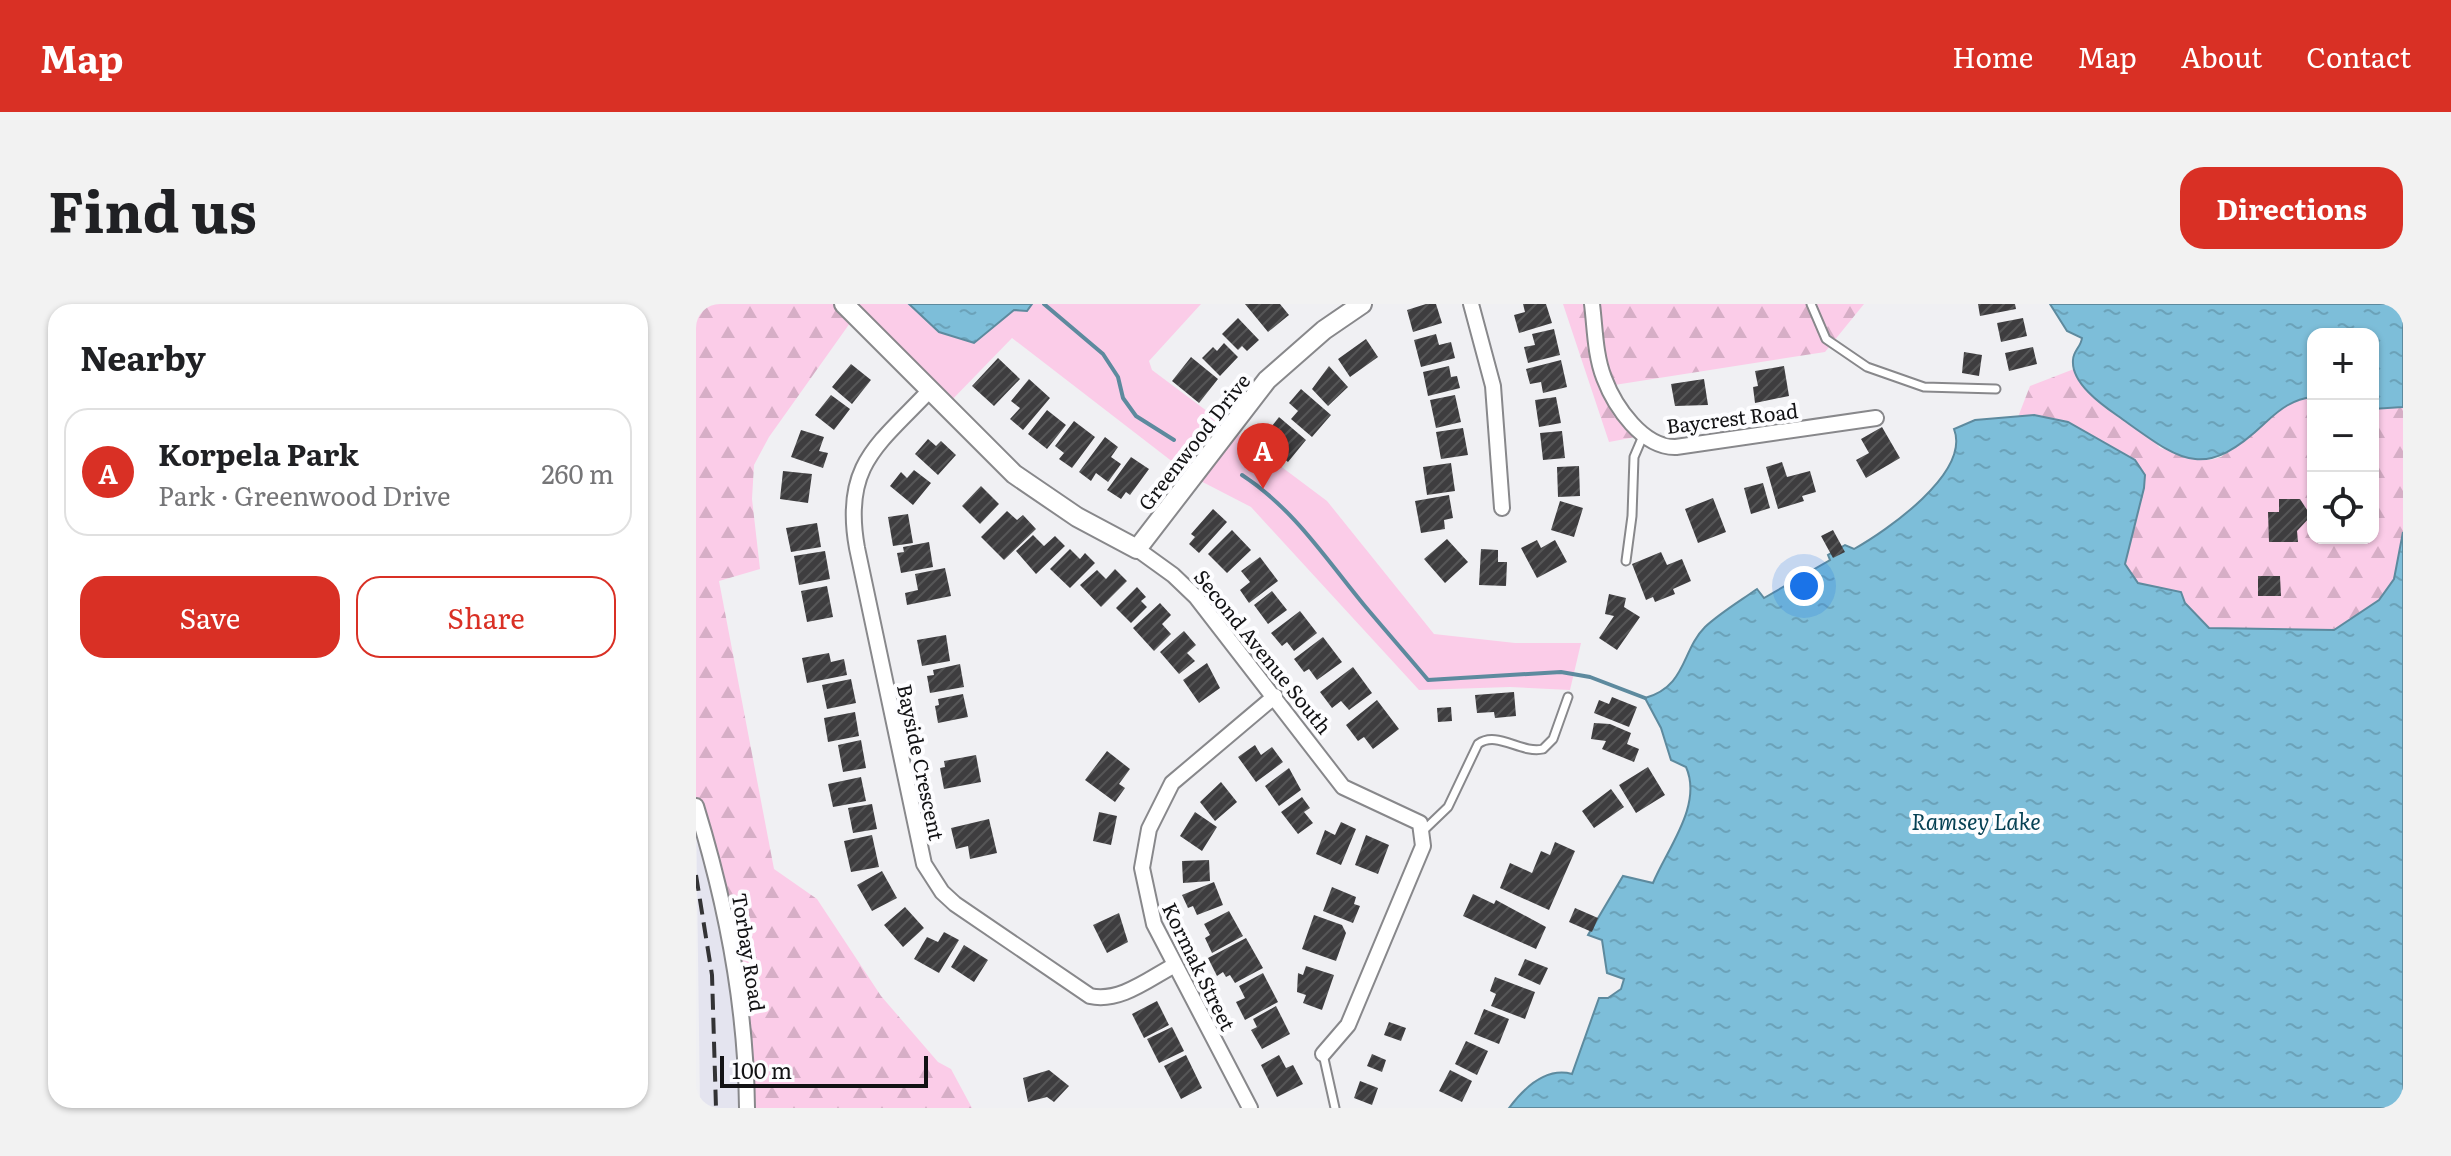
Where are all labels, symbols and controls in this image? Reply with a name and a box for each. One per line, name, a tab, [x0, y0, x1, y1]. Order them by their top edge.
text: Map	[40, 28, 124, 85]
text: Home	[1952, 35, 2033, 77]
text: Map	[2077, 35, 2137, 77]
text: About	[2181, 35, 2262, 77]
text: Contact	[2306, 35, 2411, 77]
text: Find us	[48, 167, 257, 250]
button: Directions	[2180, 167, 2403, 249]
map controls	[2307, 328, 2379, 544]
button: +	[2307, 328, 2379, 400]
text: Nearby	[80, 331, 206, 381]
street label: Greenwood Drive	[1130, 366, 1256, 516]
street label: Baycrest Road	[1664, 394, 1800, 440]
button: −	[2307, 400, 2379, 472]
pin: A	[1237, 423, 1289, 489]
text: Korpela Park	[158, 431, 359, 475]
text: A	[98, 453, 118, 492]
text: 260 m	[541, 453, 614, 492]
button: locate	[2307, 472, 2379, 544]
text: Park · Greenwood Drive	[158, 475, 450, 514]
street label: Second Avenue South	[1188, 562, 1340, 740]
your location	[1784, 566, 1824, 606]
button: Save	[80, 576, 340, 658]
button: Share	[356, 576, 616, 658]
street label: Bayside Crescent	[891, 681, 953, 843]
water label: Ramsey Lake	[1911, 804, 2041, 837]
street label: Torbay Road	[726, 890, 774, 1014]
street label: Kormak Street	[1156, 897, 1244, 1035]
scale bar	[720, 1052, 928, 1088]
text: 100 m	[732, 1053, 792, 1086]

